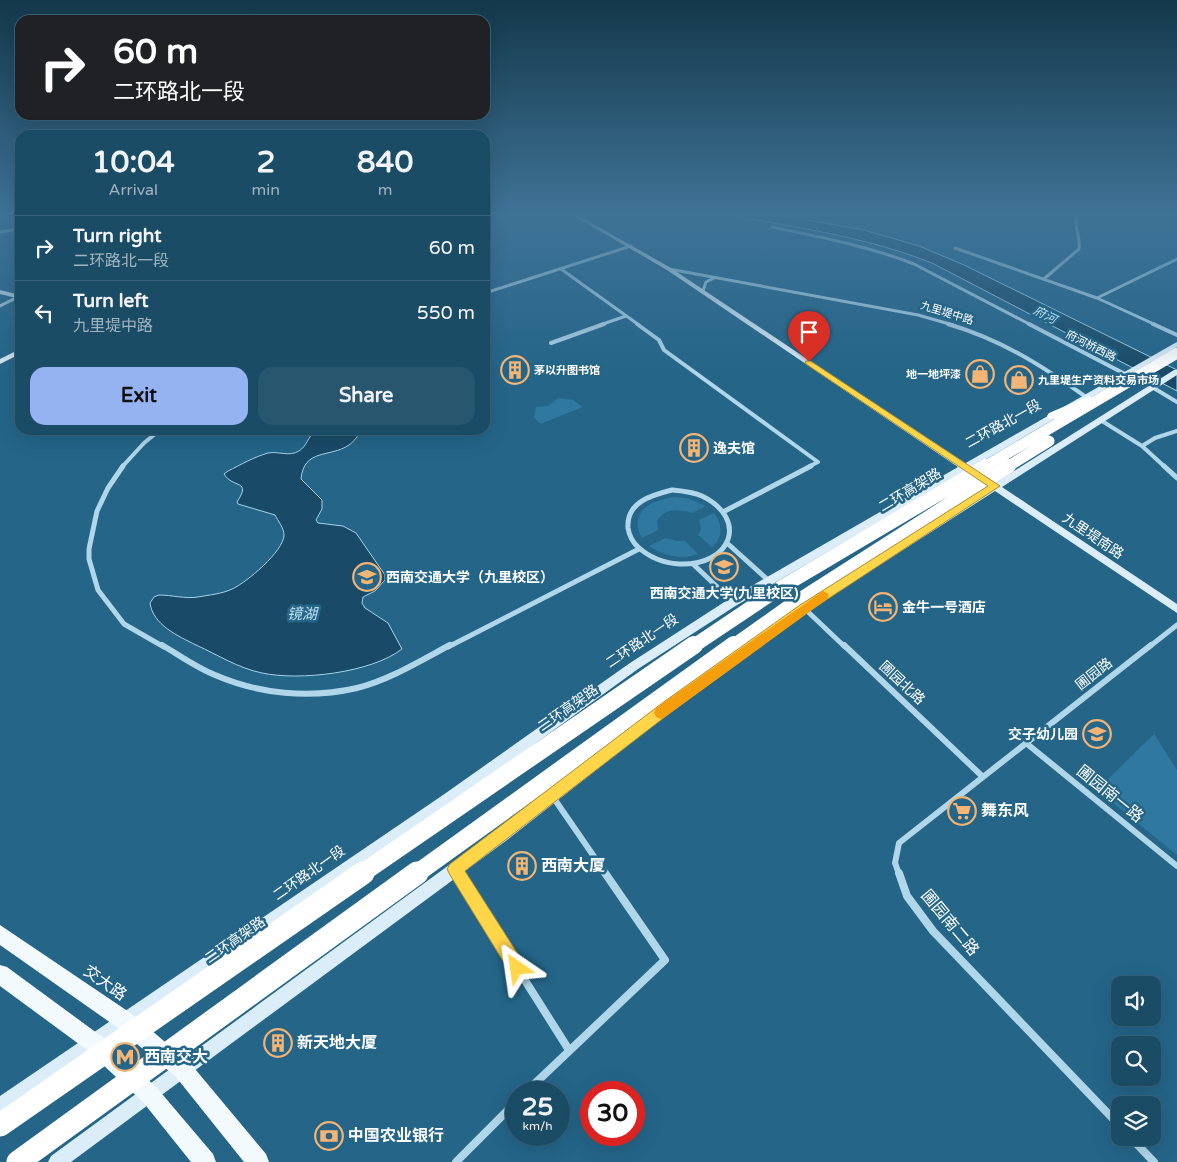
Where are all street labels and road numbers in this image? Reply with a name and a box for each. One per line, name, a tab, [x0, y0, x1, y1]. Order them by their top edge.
street label: 九里堤中路	[919, 299, 975, 327]
street label: 府河桥西路	[1064, 328, 1118, 364]
street label: 二环路北一段	[962, 396, 1044, 452]
street label: 二环高架路	[876, 465, 944, 515]
street label: 九里堤南路	[1059, 509, 1127, 563]
street label: 二环路北一段	[602, 610, 682, 672]
street label: 圃园路	[1072, 654, 1116, 694]
street label: 圃园北路	[876, 658, 928, 708]
street label: 二环高架路	[534, 681, 602, 735]
street label: 圃园南一路	[1073, 761, 1147, 827]
street label: 二环路北一段	[270, 842, 348, 904]
street label: 圃园南二路	[917, 886, 983, 960]
street label: 二环高架路	[201, 913, 269, 967]
street label: 交大路	[80, 961, 130, 1005]

